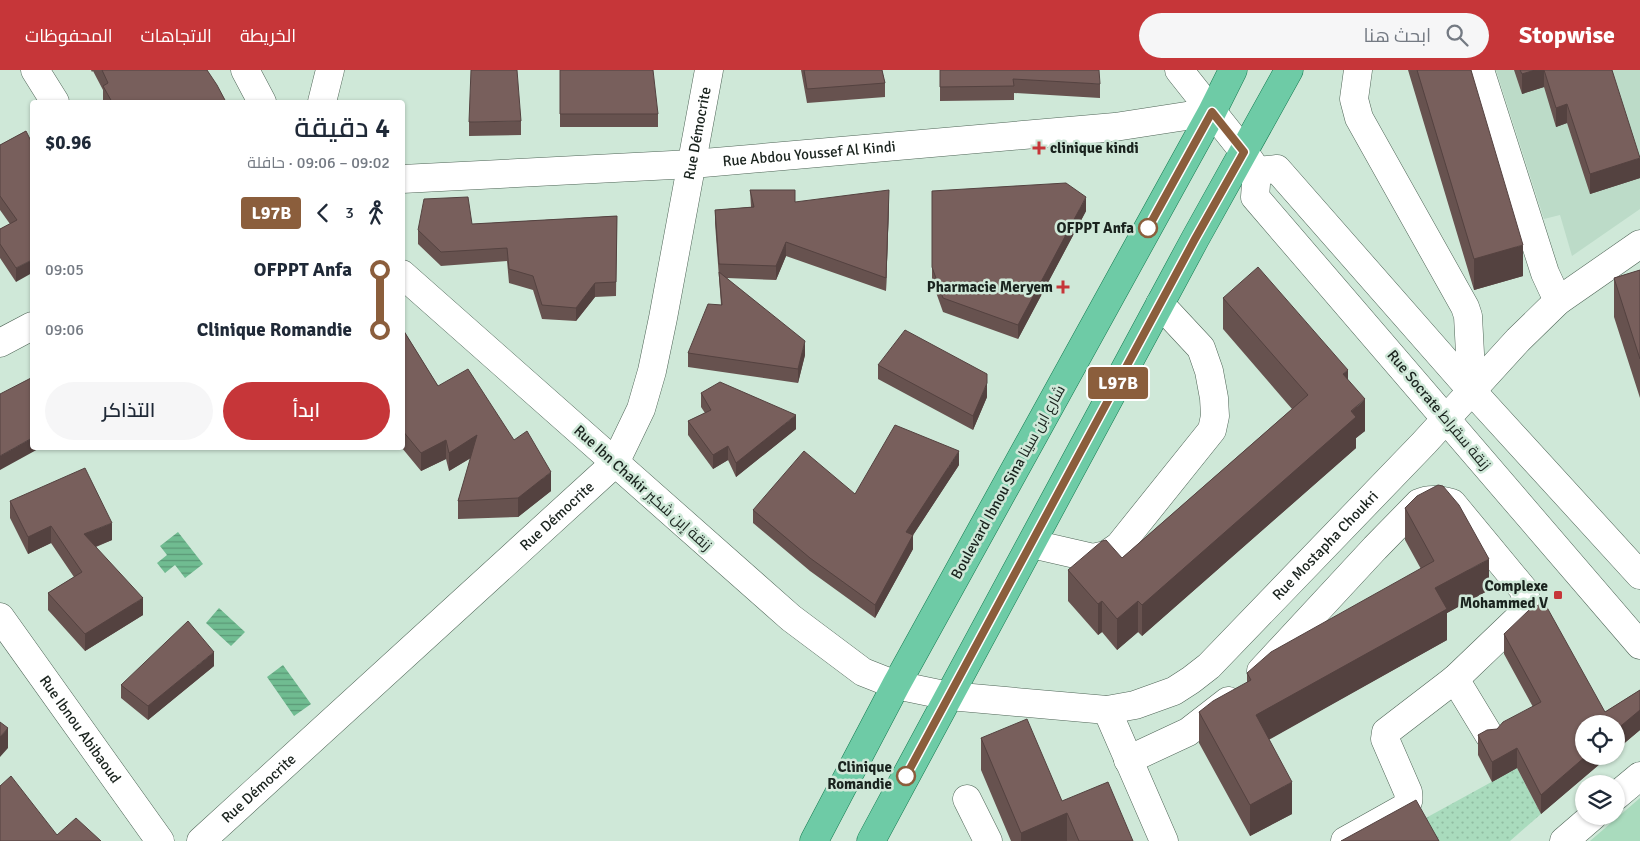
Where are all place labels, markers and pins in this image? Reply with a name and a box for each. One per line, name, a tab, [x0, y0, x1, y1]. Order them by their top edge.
place label: clinique kindi	[1050, 139, 1139, 157]
marker: clinique kindi	[1032, 141, 1046, 155]
marker: OFPPT Anfa	[1138, 218, 1158, 238]
place label: OFPPT Anfa	[1056, 219, 1134, 237]
place label: Pharmacie Meryem	[927, 278, 1053, 296]
marker: Pharmacie Meryem	[1057, 281, 1069, 293]
place label: Complexe Mohammed V	[1460, 577, 1548, 612]
marker: Complexe Mohammed V	[1552, 589, 1564, 601]
place label: Clinique Romandie	[827, 758, 892, 793]
marker: Clinique Romandie	[896, 766, 916, 786]

